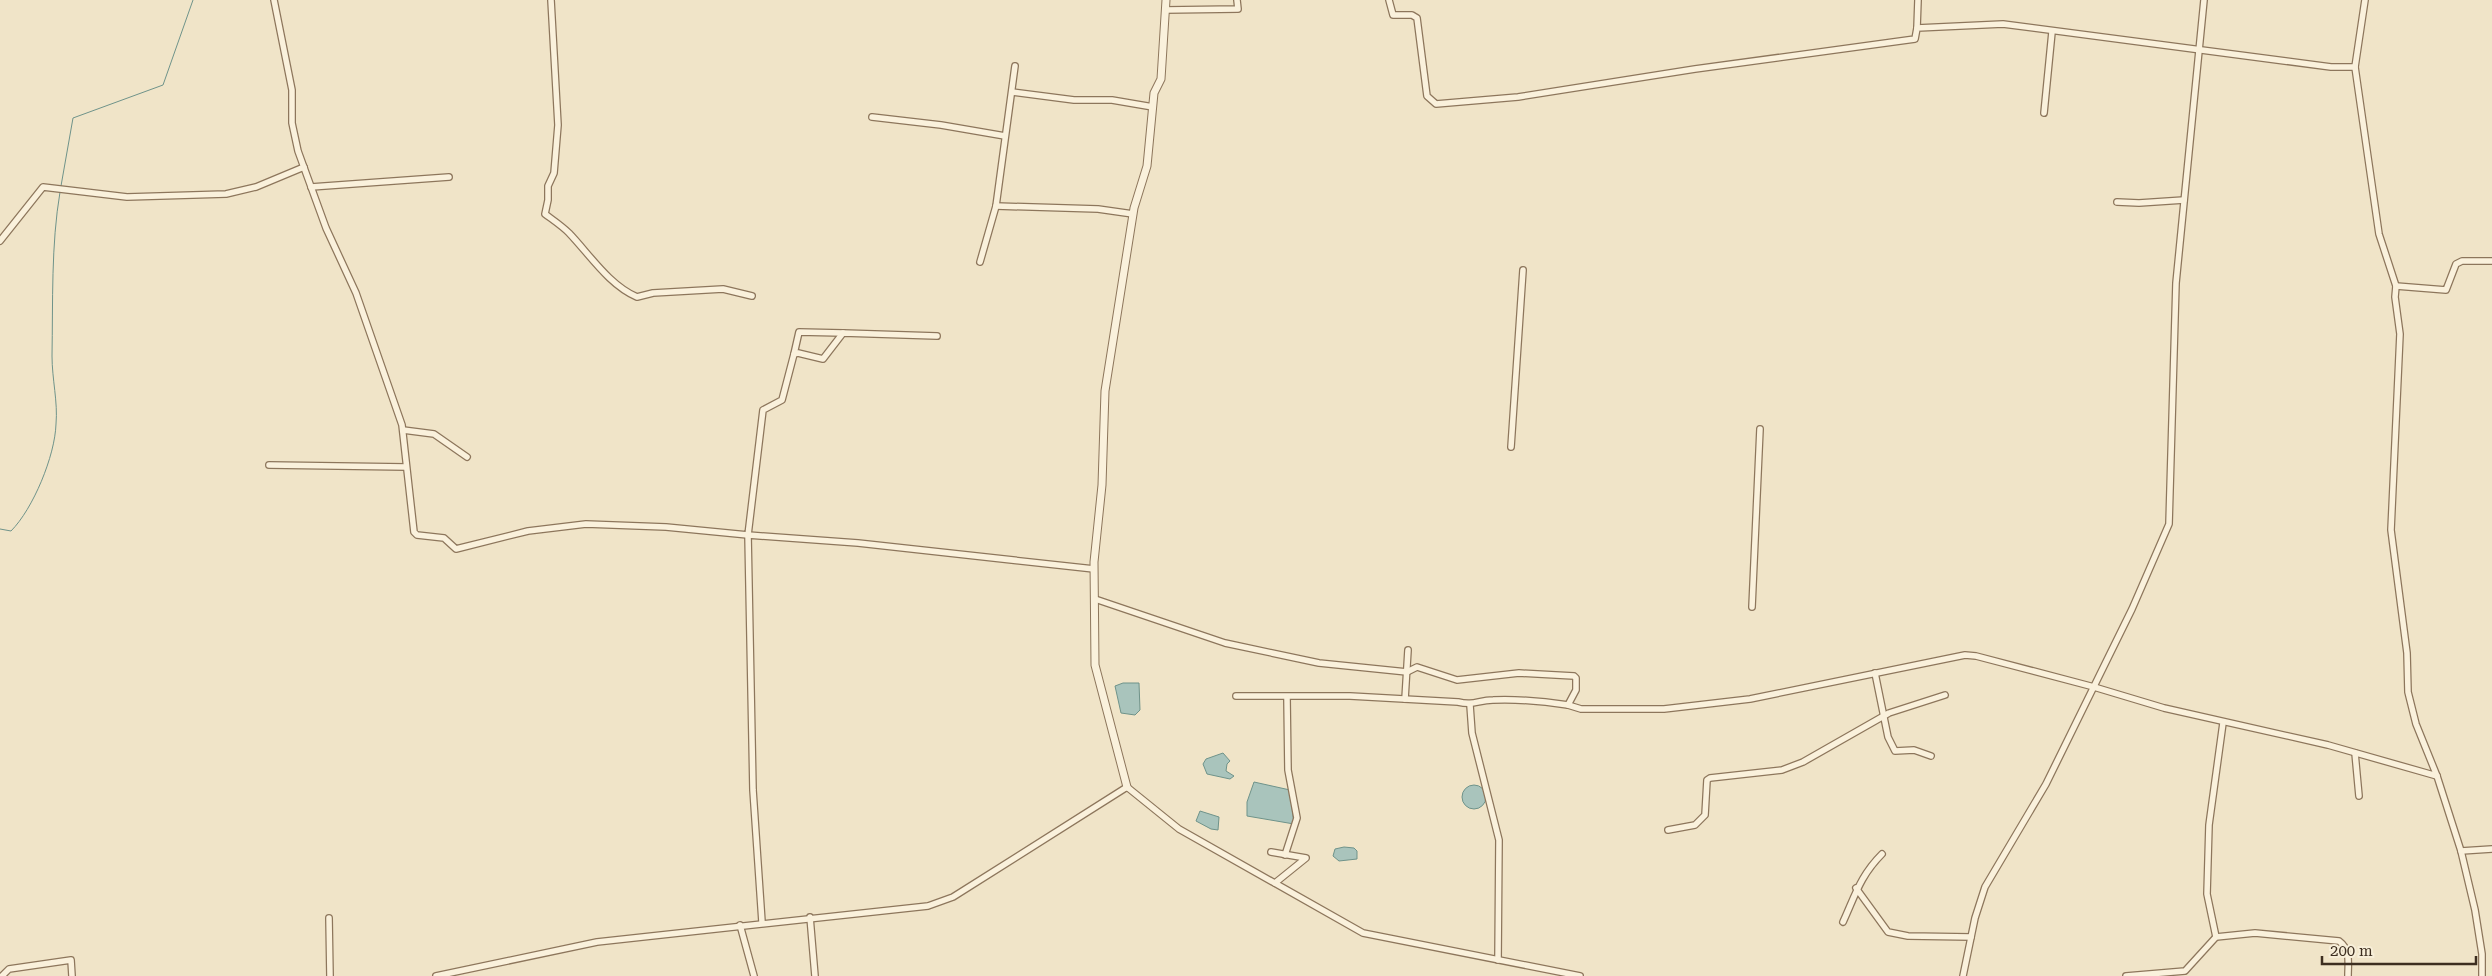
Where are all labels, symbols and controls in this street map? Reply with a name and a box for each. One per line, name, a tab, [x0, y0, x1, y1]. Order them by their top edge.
scale bar	[2322, 934, 2476, 966]
text: 200 m	[2330, 942, 2373, 960]

